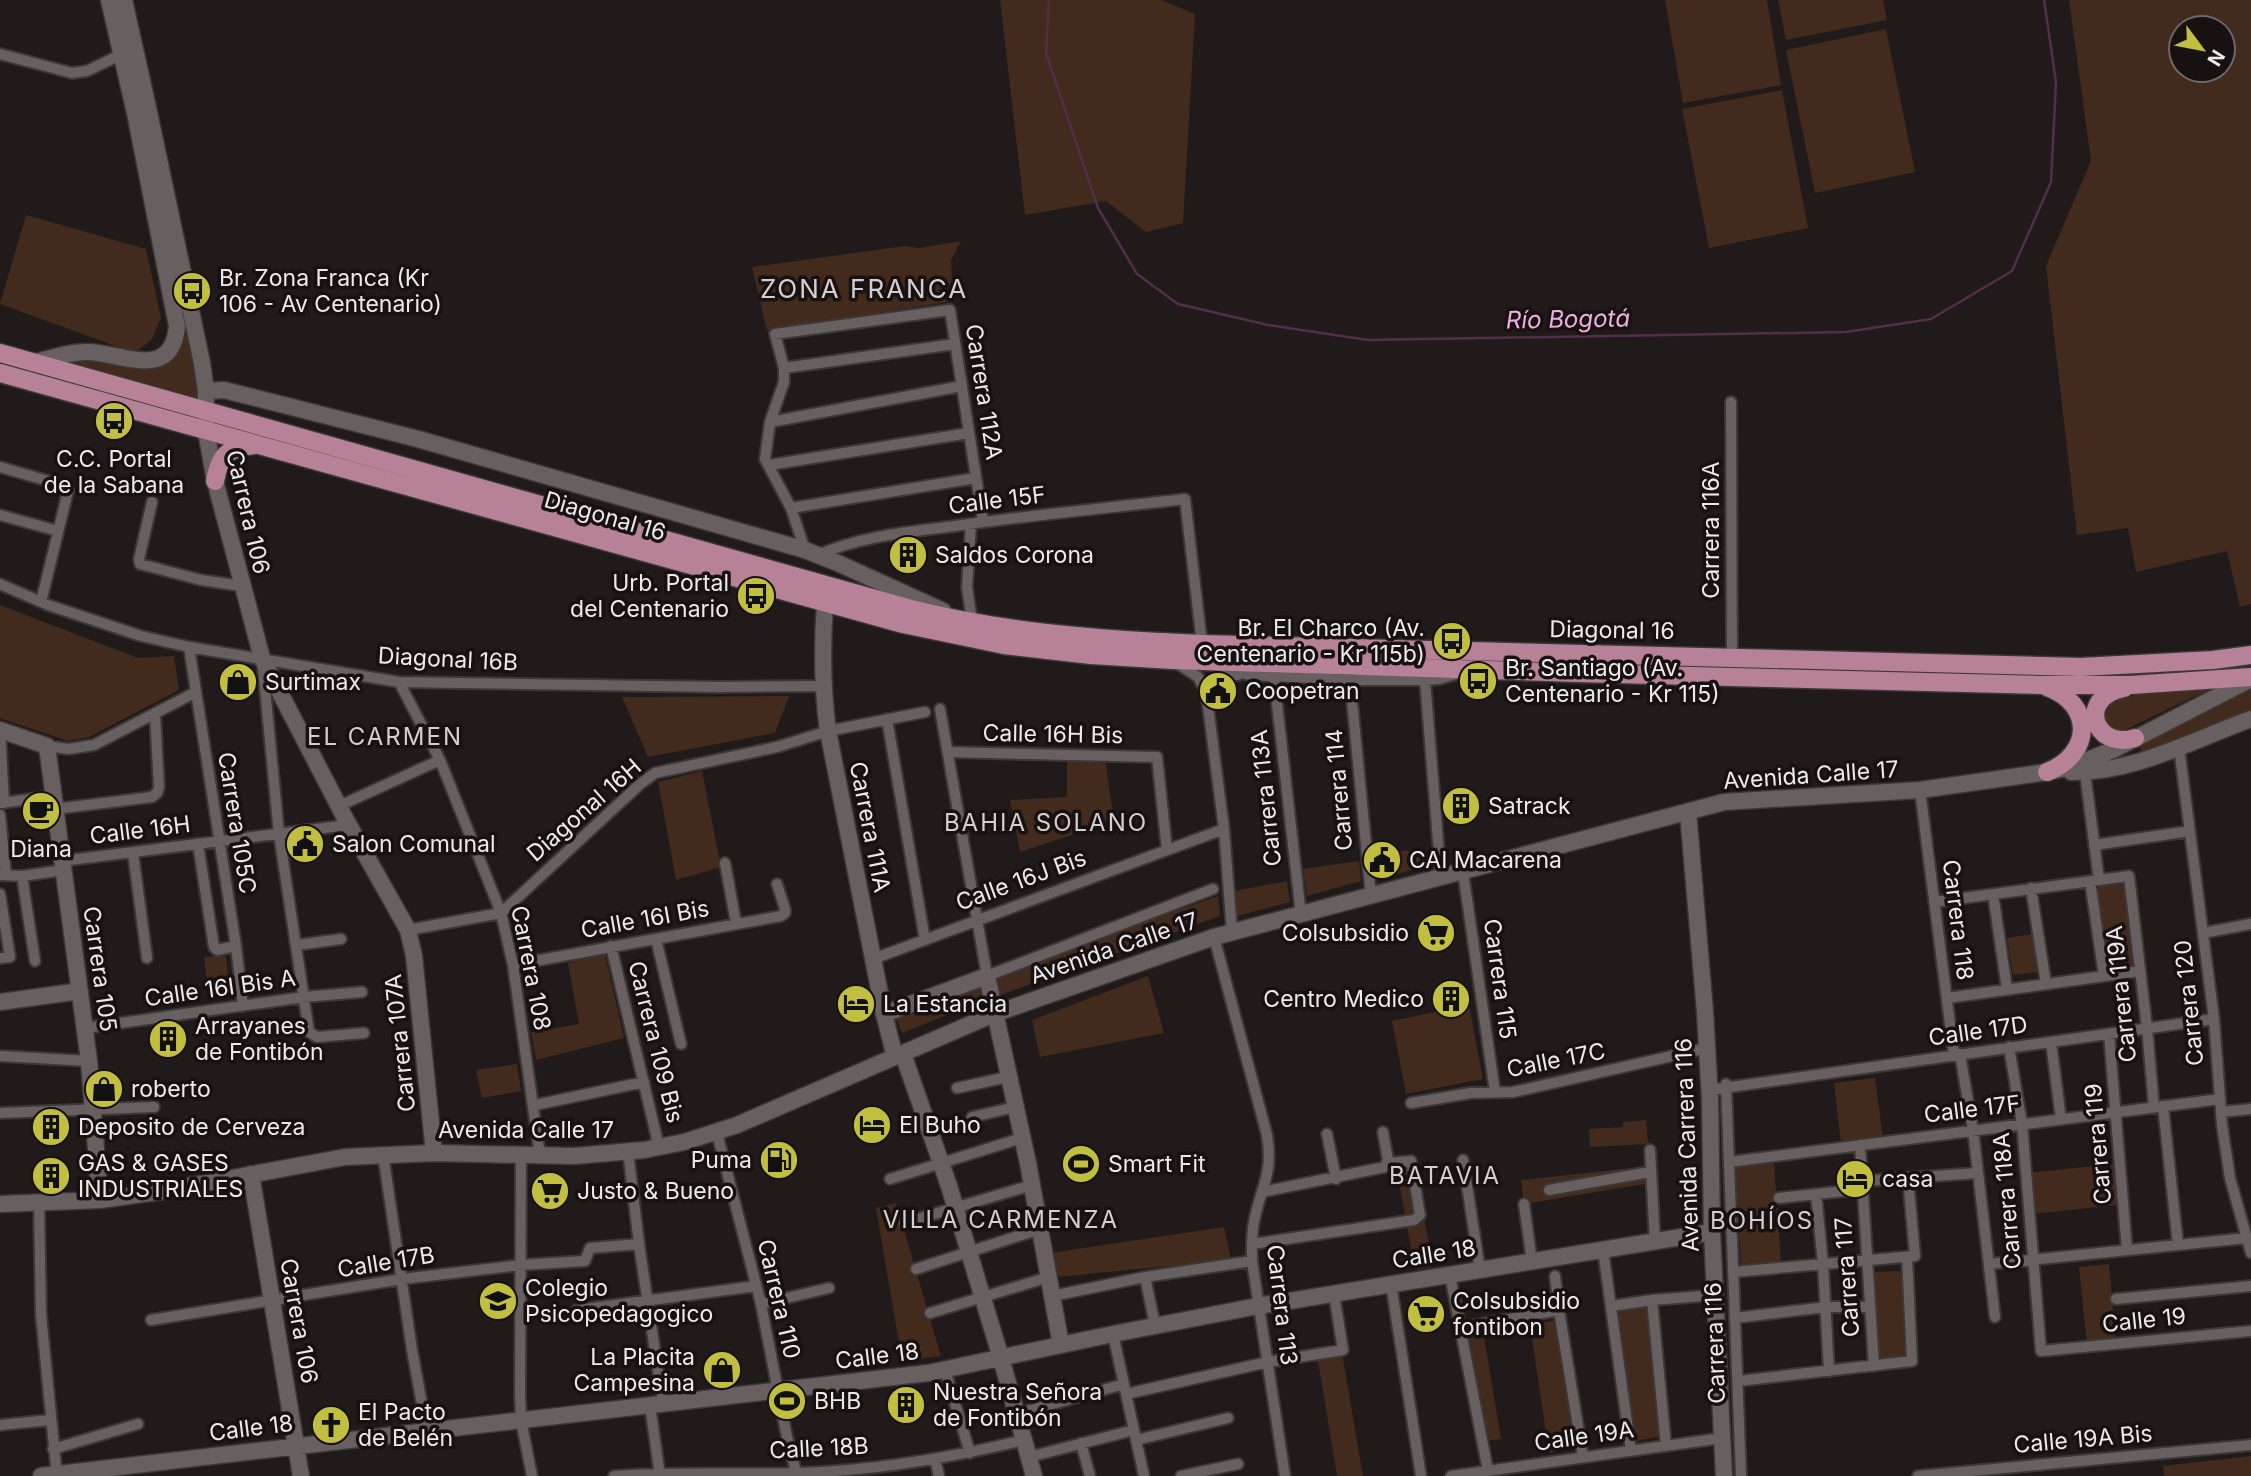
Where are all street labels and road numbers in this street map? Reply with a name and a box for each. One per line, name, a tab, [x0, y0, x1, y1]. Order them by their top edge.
street label: Carrera 112A	[959, 322, 1009, 462]
street label: Carrera 106	[220, 447, 276, 577]
street label: Carrera 116A	[1697, 461, 1725, 599]
street label: Calle 15F	[947, 480, 1047, 520]
street label: Diagonal 16	[541, 485, 669, 547]
street label: Diagonal 16	[1549, 615, 1675, 645]
street label: Diagonal 16B	[377, 641, 519, 677]
street label: Calle 16H Bis	[982, 719, 1124, 749]
street label: Carrera 113A	[1245, 728, 1287, 868]
street label: Carrera 114	[1320, 728, 1358, 852]
street label: Carrera 105C	[212, 750, 262, 896]
street label: Diagonal 16H	[521, 753, 647, 867]
street label: Avenida Calle 17	[1722, 755, 1900, 795]
street label: Carrera 111A	[844, 759, 896, 895]
street label: Calle 16H	[88, 810, 192, 850]
street label: Calle 16J Bis	[952, 843, 1090, 917]
street label: Carrera 118	[1937, 858, 1979, 982]
street label: Calle 16I Bis	[579, 894, 711, 944]
street label: Carrera 108	[505, 903, 557, 1033]
street label: Carrera 105	[77, 905, 123, 1033]
street label: Avenida Calle 17	[1026, 906, 1202, 990]
street label: Carrera 115	[1478, 917, 1522, 1041]
street label: Carrera 119A	[2100, 924, 2142, 1064]
street label: Carrera 120	[2168, 939, 2210, 1067]
street label: Carrera 109 Bis	[622, 958, 690, 1126]
street label: Calle 16I Bis A	[143, 964, 297, 1012]
street label: Carrera 107A	[379, 973, 421, 1113]
street label: Calle 17D	[1927, 1010, 2029, 1052]
street label: Calle 17C	[1504, 1037, 1608, 1083]
street label: Avenida Carrera 116	[1669, 1037, 1705, 1253]
street label: Carrera 119	[2079, 1082, 2117, 1206]
street label: Calle 17F	[1922, 1089, 2022, 1129]
street label: Avenida Calle 17	[438, 1116, 614, 1144]
street label: Carrera 118A	[1987, 1131, 2027, 1271]
street label: Carrera 117	[1829, 1216, 1865, 1338]
street label: Calle 18	[1390, 1234, 1478, 1274]
street label: Carrera 110	[752, 1237, 806, 1361]
street label: Calle 17B	[335, 1240, 437, 1284]
street label: Carrera 113	[1261, 1243, 1303, 1367]
street label: Carrera 106	[274, 1256, 324, 1386]
street label: Carrera 116	[1699, 1282, 1731, 1404]
street label: Calle 19	[2101, 1302, 2187, 1338]
street label: Calle 18	[833, 1337, 921, 1375]
street label: Calle 18	[207, 1409, 295, 1447]
street label: Calle 19A	[1532, 1415, 1636, 1457]
street label: Calle 19A Bis	[2012, 1419, 2154, 1459]
street label: Calle 18B	[769, 1431, 869, 1465]

